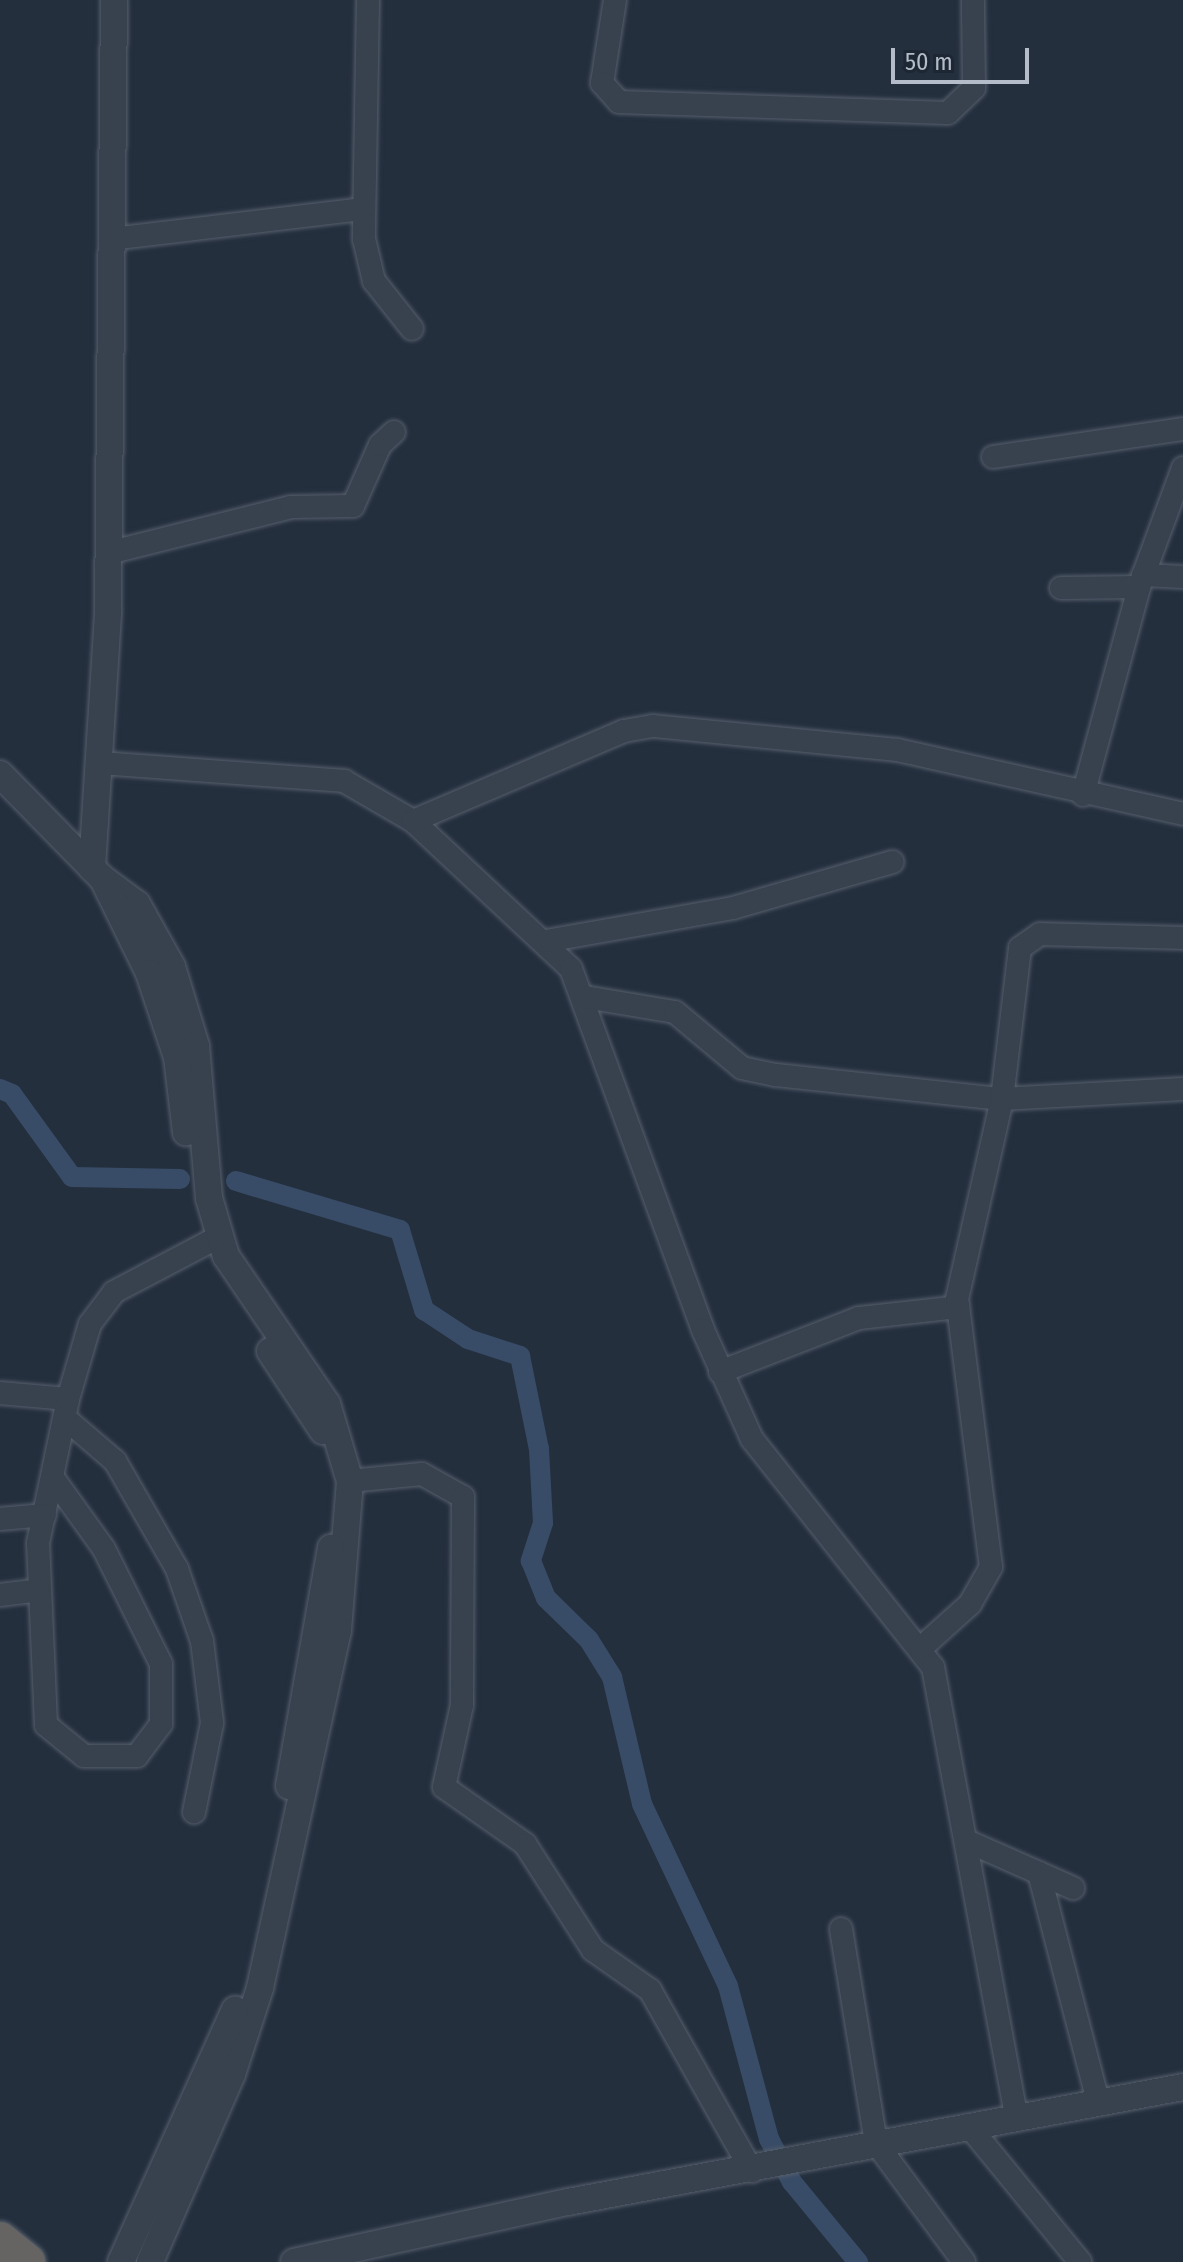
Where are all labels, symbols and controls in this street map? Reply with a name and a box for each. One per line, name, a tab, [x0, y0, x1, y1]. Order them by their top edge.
scale bar	[895, 32, 1033, 82]
text: 50 m	[905, 48, 953, 76]

